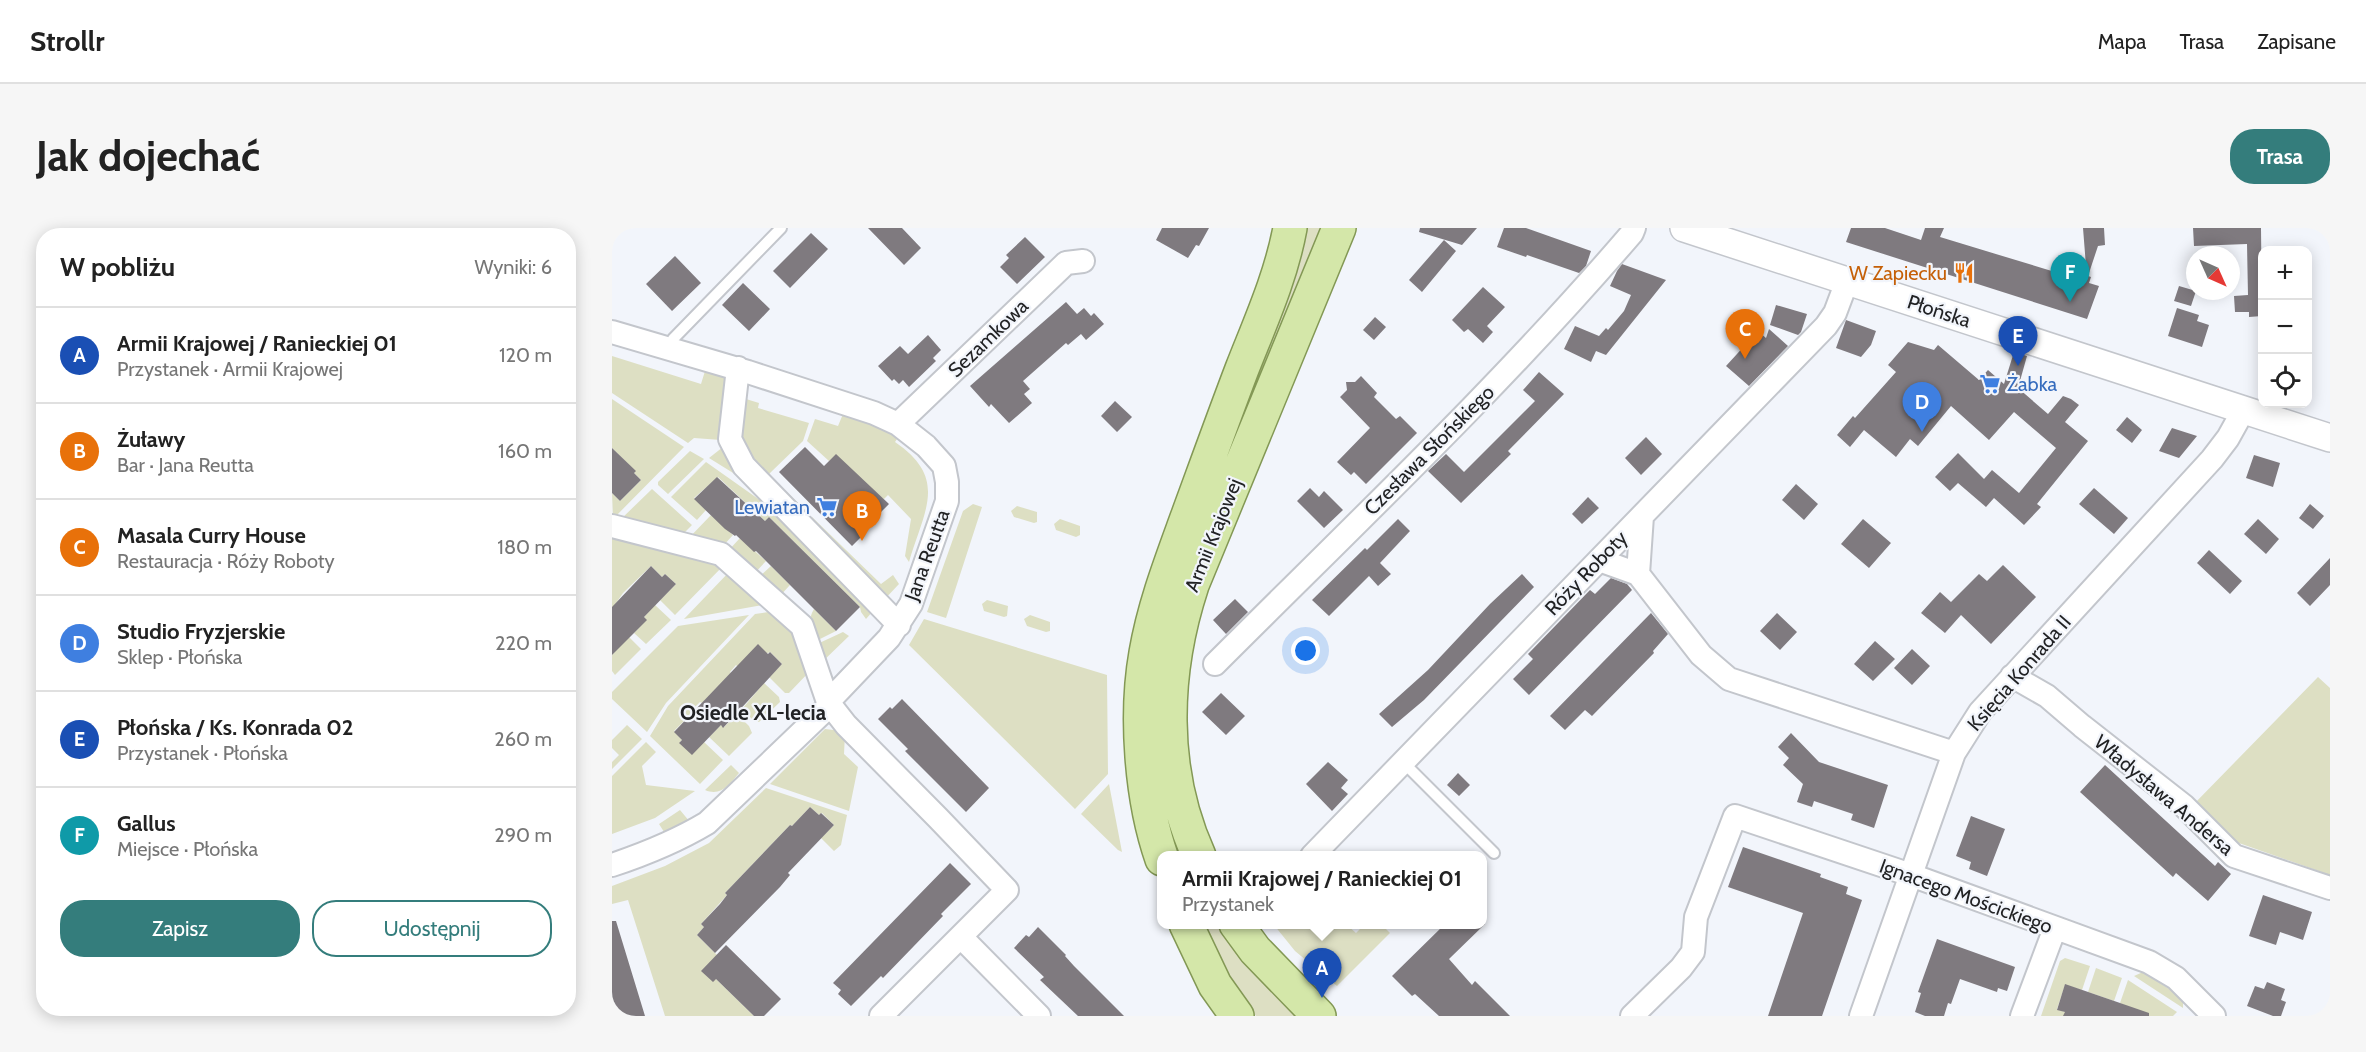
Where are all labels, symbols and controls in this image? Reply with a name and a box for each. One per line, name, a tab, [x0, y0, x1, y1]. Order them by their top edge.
text: Strollr	[30, 24, 104, 58]
text: Mapa	[2098, 29, 2146, 54]
text: Trasa	[2179, 29, 2224, 54]
text: Zapisane	[2257, 29, 2336, 54]
button: Trasa	[2230, 129, 2330, 184]
text: Jak dojechać	[36, 130, 260, 182]
north arrow	[2186, 246, 2240, 300]
map controls	[2258, 246, 2312, 408]
button: +	[2258, 246, 2312, 300]
text: W pobliżu	[60, 251, 175, 283]
pin: F	[2050, 253, 2090, 302]
text: Wyniki: 6	[475, 255, 552, 279]
place label: W Zapiecku	[1849, 261, 1947, 285]
restaurant icon: W Zapiecku	[1952, 261, 1976, 285]
street label: Płońska	[1904, 290, 1974, 333]
street label: Sezamkowa	[943, 294, 1033, 382]
button: −	[2258, 300, 2312, 354]
pin: C	[1726, 310, 1764, 359]
pin: E	[1998, 316, 2038, 366]
text: Armii Krajowej / Ranieckiej 01	[117, 330, 397, 357]
text: A	[73, 343, 86, 367]
text: 120 m	[499, 343, 552, 367]
button: locate	[2258, 354, 2312, 408]
text: Przystanek · Armii Krajowej	[117, 357, 343, 381]
supermarket icon: Żabka	[1978, 372, 2002, 396]
place label: Żabka	[2007, 372, 2058, 396]
street label: Czesława Słońskiego	[1359, 380, 1499, 520]
pin: D	[1902, 382, 1942, 432]
text: Żuławy	[117, 426, 185, 453]
text: B	[73, 439, 86, 463]
text: 160 m	[498, 439, 552, 463]
text: Bar · Jana Reutta	[117, 453, 254, 477]
street label: Armii Krajowej	[1179, 475, 1247, 595]
pin: B	[842, 492, 882, 541]
place label: Lewiatan	[734, 495, 810, 519]
supermarket icon: Lewiatan	[815, 495, 839, 519]
street label: Jana Reutta	[899, 506, 955, 605]
text: Masala Curry House	[117, 522, 306, 549]
street label: Róży Roboty	[1540, 526, 1632, 620]
text: C	[73, 535, 86, 559]
text: 180 m	[497, 535, 552, 559]
text: Restauracja · Róży Roboty	[117, 549, 335, 573]
street label: Księcia Konrada II	[1962, 610, 2076, 736]
text: Studio Fryzjerskie	[117, 618, 285, 645]
text: D	[72, 631, 87, 655]
text: 220 m	[495, 631, 552, 655]
your location	[1291, 636, 1320, 665]
text: Sklep · Płońska	[117, 645, 242, 669]
district label: Osiedle XL-lecia	[680, 700, 827, 725]
text: Płońska / Ks. Konrada 02	[117, 714, 353, 741]
text: E	[74, 727, 85, 751]
text: 260 m	[494, 727, 552, 751]
street label: Władysława Andersa	[2090, 730, 2239, 860]
text: Przystanek · Płońska	[117, 741, 288, 765]
text: Gallus	[117, 810, 175, 837]
text: F	[74, 823, 85, 847]
text: 290 m	[494, 823, 552, 847]
text: Miejsce · Płońska	[117, 837, 258, 861]
popup	[1157, 851, 1487, 929]
street label: Ignacego Mościckiego	[1876, 854, 2056, 938]
text: Armii Krajowej / Ranieckiej 01	[1182, 865, 1462, 892]
text: Przystanek	[1182, 892, 1274, 916]
button: Zapisz	[60, 900, 300, 957]
button: Udostępnij	[312, 900, 552, 957]
pin: A	[1302, 948, 1342, 998]

